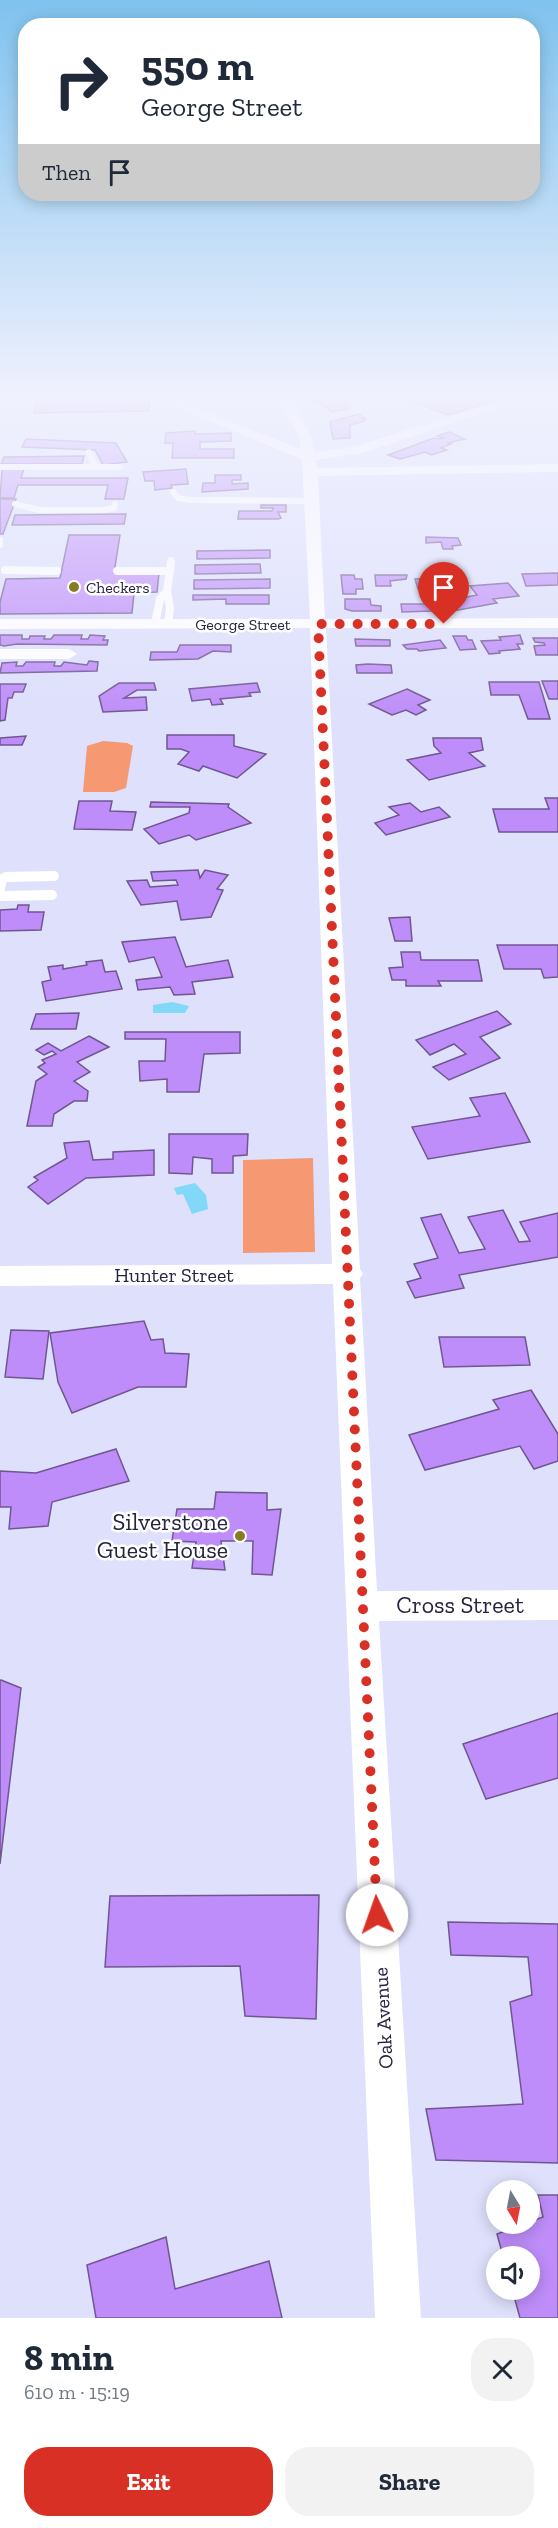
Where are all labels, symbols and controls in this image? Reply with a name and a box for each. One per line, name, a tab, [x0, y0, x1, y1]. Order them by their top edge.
text: 550 m	[141, 40, 254, 91]
icon: right	[42, 42, 120, 120]
text: George Street	[141, 91, 302, 123]
icon: arrive	[103, 156, 136, 189]
text: Then	[42, 159, 91, 186]
pin	[418, 562, 469, 624]
icon: arrive	[427, 571, 460, 604]
place label: Checkers	[86, 578, 150, 597]
marker: Checkers	[67, 580, 81, 594]
street label: George Street	[195, 615, 291, 634]
street label: Hunter Street	[114, 1263, 234, 1287]
place label: Silverstone Guest House	[97, 1507, 228, 1564]
marker: Silverstone Guest House	[233, 1529, 247, 1543]
street label: Cross Street	[396, 1590, 524, 1619]
position arrow	[345, 1883, 409, 1947]
street label: Oak Avenue	[368, 1967, 398, 2069]
north arrow	[486, 2180, 540, 2234]
map controls	[486, 2180, 540, 2300]
button: sound	[486, 2246, 540, 2300]
text: 8 min	[24, 2336, 114, 2379]
button: close	[471, 2338, 534, 2401]
text: 610 m · 15:19	[24, 2380, 130, 2404]
button: Exit	[24, 2447, 273, 2516]
button: Share	[285, 2447, 534, 2516]

